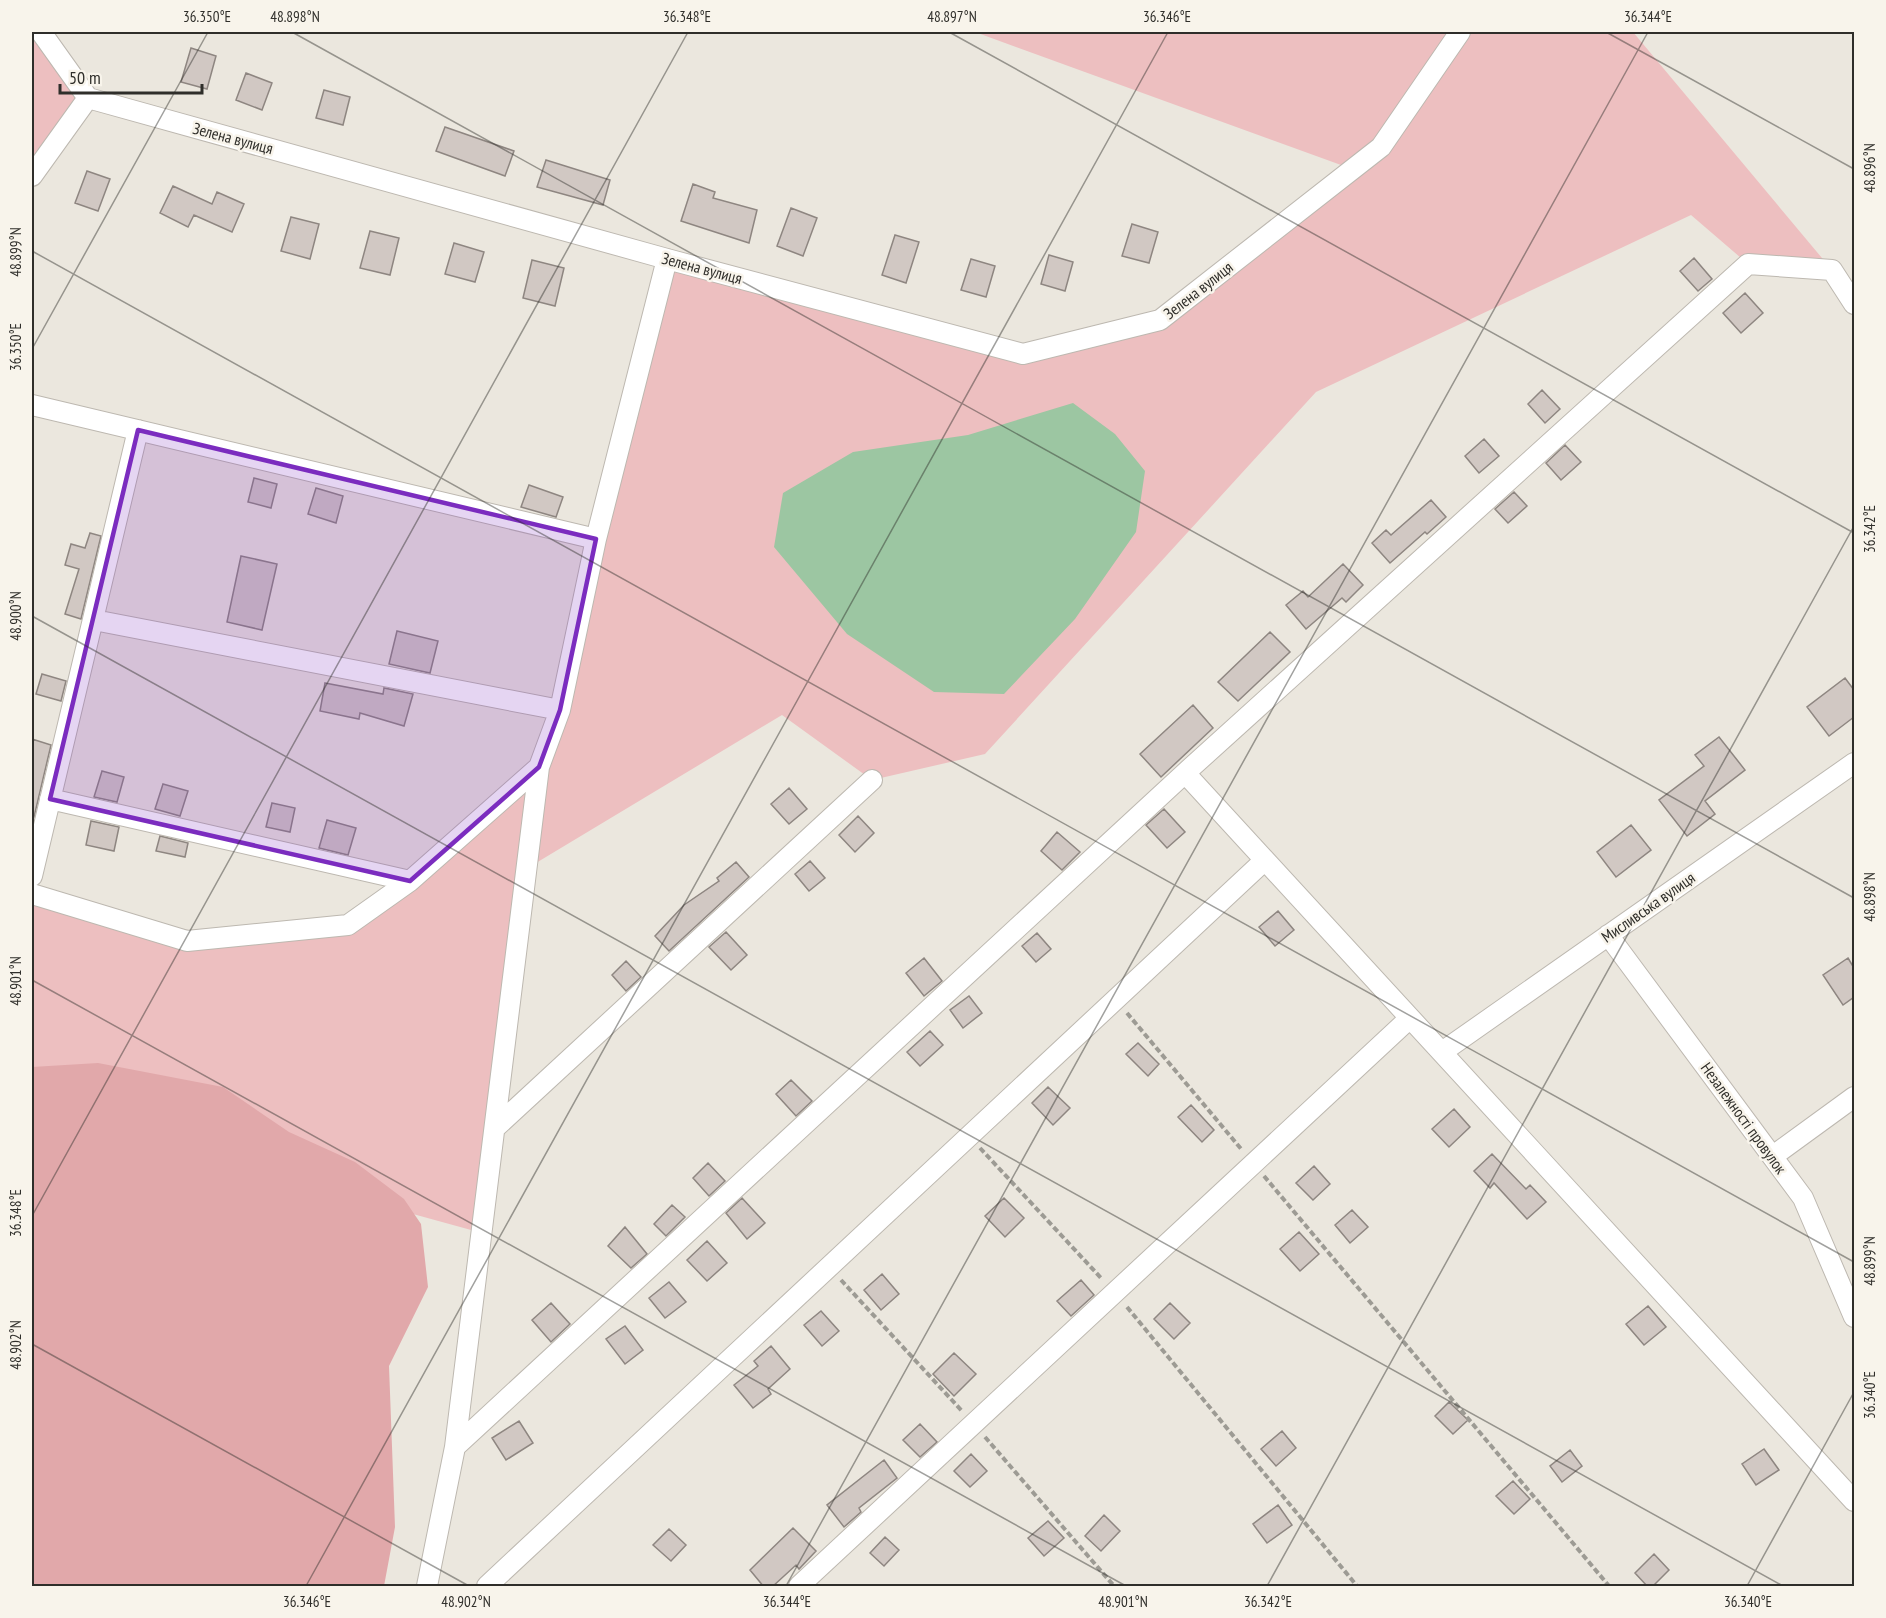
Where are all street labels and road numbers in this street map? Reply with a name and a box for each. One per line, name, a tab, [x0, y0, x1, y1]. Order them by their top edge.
street label: Зелена вулиця	[191, 118, 275, 158]
street label: Зелена вулиця	[660, 248, 744, 288]
street label: Зелена вулиця	[1159, 257, 1237, 323]
street label: Мисливська вулиця	[1597, 867, 1699, 947]
street label: Незалежності провулок	[1697, 1058, 1792, 1178]

